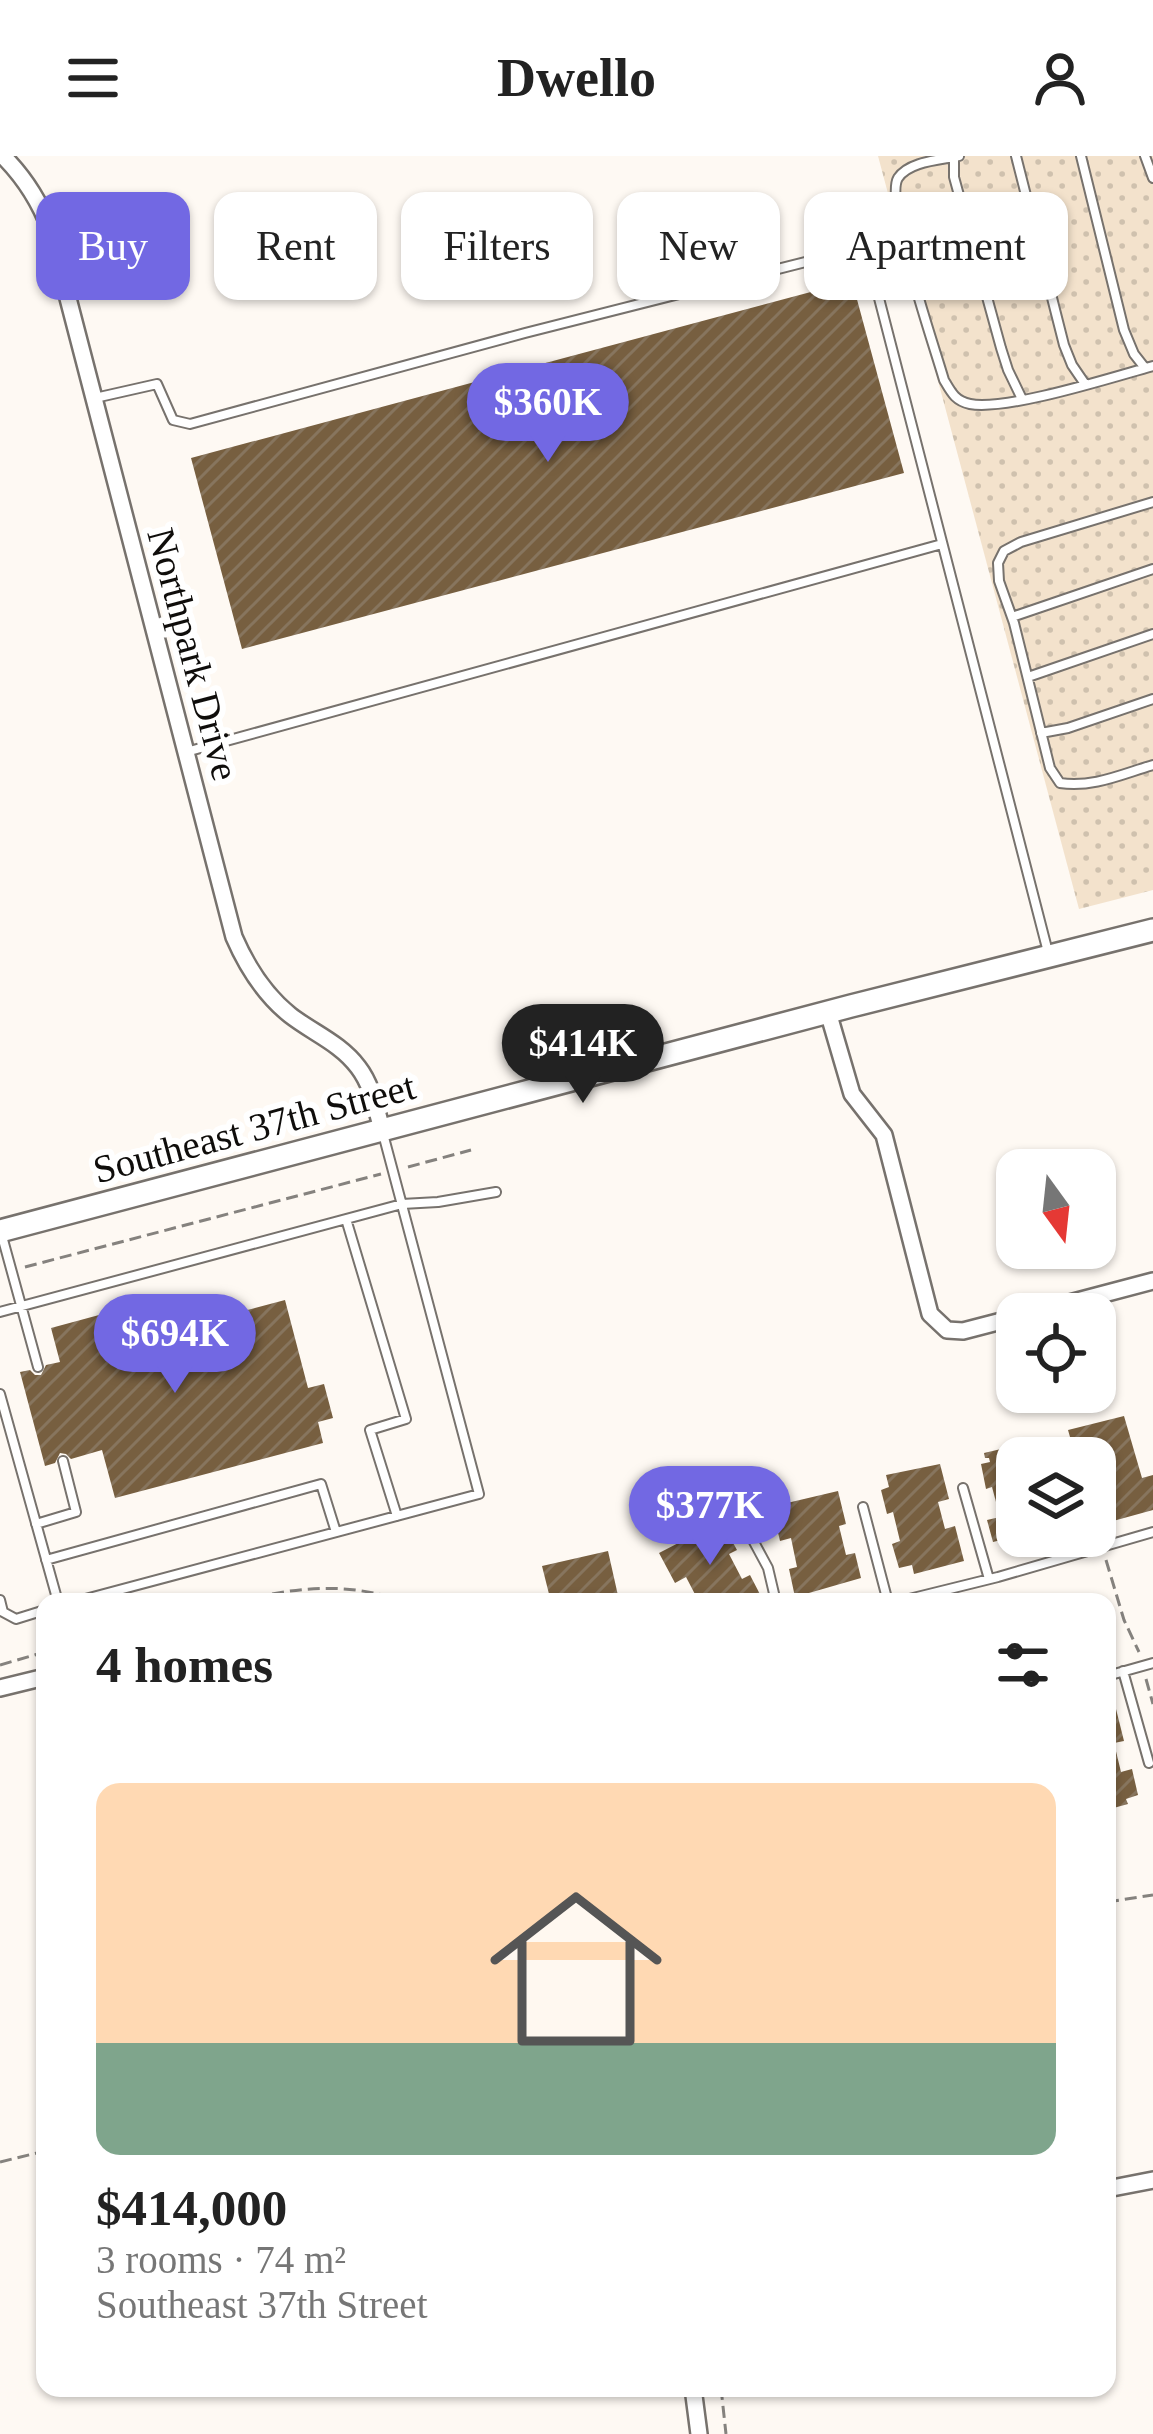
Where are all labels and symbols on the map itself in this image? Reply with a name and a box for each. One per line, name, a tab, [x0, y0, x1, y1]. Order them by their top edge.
pin: $360K	[464, 363, 632, 465]
street label: Northpark Drive	[138, 524, 248, 785]
pin: $414K	[499, 1004, 667, 1106]
street label: Southeast 37th Street	[88, 1064, 420, 1191]
north arrow	[996, 1149, 1116, 1269]
pin: $694K	[91, 1294, 259, 1396]
pin: $377K	[626, 1466, 794, 1568]

